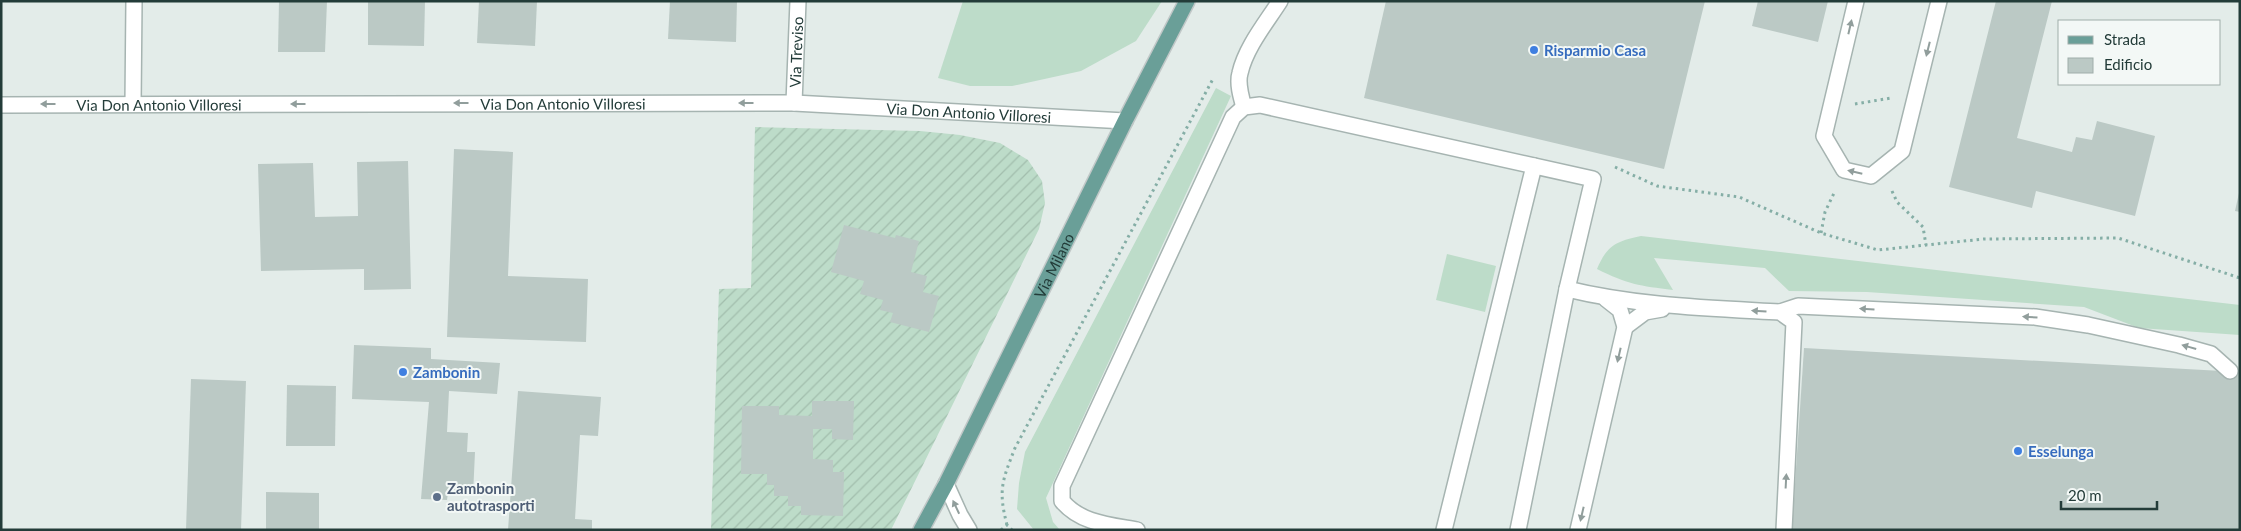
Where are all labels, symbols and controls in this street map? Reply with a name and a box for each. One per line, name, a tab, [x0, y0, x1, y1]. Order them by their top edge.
street label: Via Treviso	[786, 16, 806, 88]
one-way arrow	[1846, 19, 1854, 34]
legend	[2058, 20, 2221, 85]
text: Strada	[2104, 30, 2146, 48]
place label: Risparmio Casa	[1544, 41, 1646, 59]
one-way arrow	[1924, 41, 1932, 56]
marker: Risparmio Casa	[1528, 44, 1540, 56]
text: Edificio	[2104, 55, 2152, 73]
street label: Via Don Antonio Villoresi	[480, 94, 646, 113]
street label: Via Don Antonio Villoresi	[76, 95, 242, 114]
one-way arrow	[452, 99, 468, 107]
one-way arrow	[737, 99, 753, 107]
street label: Via Don Antonio Villoresi	[886, 99, 1052, 126]
one-way arrow	[40, 100, 56, 108]
one-way arrow	[290, 100, 306, 108]
one-way arrow	[1847, 168, 1862, 176]
street label: Via Milano	[1030, 230, 1077, 301]
one-way arrow	[1859, 305, 1875, 313]
one-way arrow	[1750, 306, 1766, 314]
one-way arrow	[2021, 313, 2037, 321]
one-way arrow	[2182, 343, 2197, 351]
one-way arrow	[1615, 348, 1623, 363]
place label: Zambonin	[413, 363, 480, 381]
marker: Zambonin	[397, 366, 409, 378]
place label: Esselunga	[2028, 442, 2094, 460]
marker: Esselunga	[2012, 445, 2024, 457]
one-way arrow	[1782, 473, 1790, 489]
scale bar	[2061, 478, 2157, 510]
place label: Zambonin autotrasporti	[447, 479, 535, 514]
text: 20 m	[2068, 486, 2102, 504]
marker: Zambonin autotrasporti	[431, 491, 443, 503]
one-way arrow	[952, 500, 960, 514]
one-way arrow	[1578, 506, 1586, 521]

